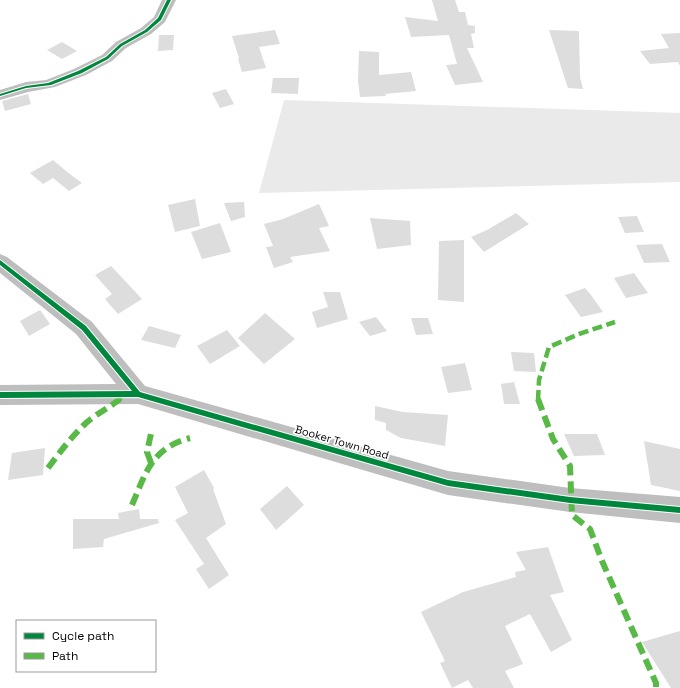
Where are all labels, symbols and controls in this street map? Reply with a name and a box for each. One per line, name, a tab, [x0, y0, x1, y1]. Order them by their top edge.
street label: Booker Town Road	[293, 422, 391, 462]
legend	[16, 620, 156, 672]
text: Cycle path	[52, 628, 114, 644]
text: Path	[52, 648, 78, 664]

